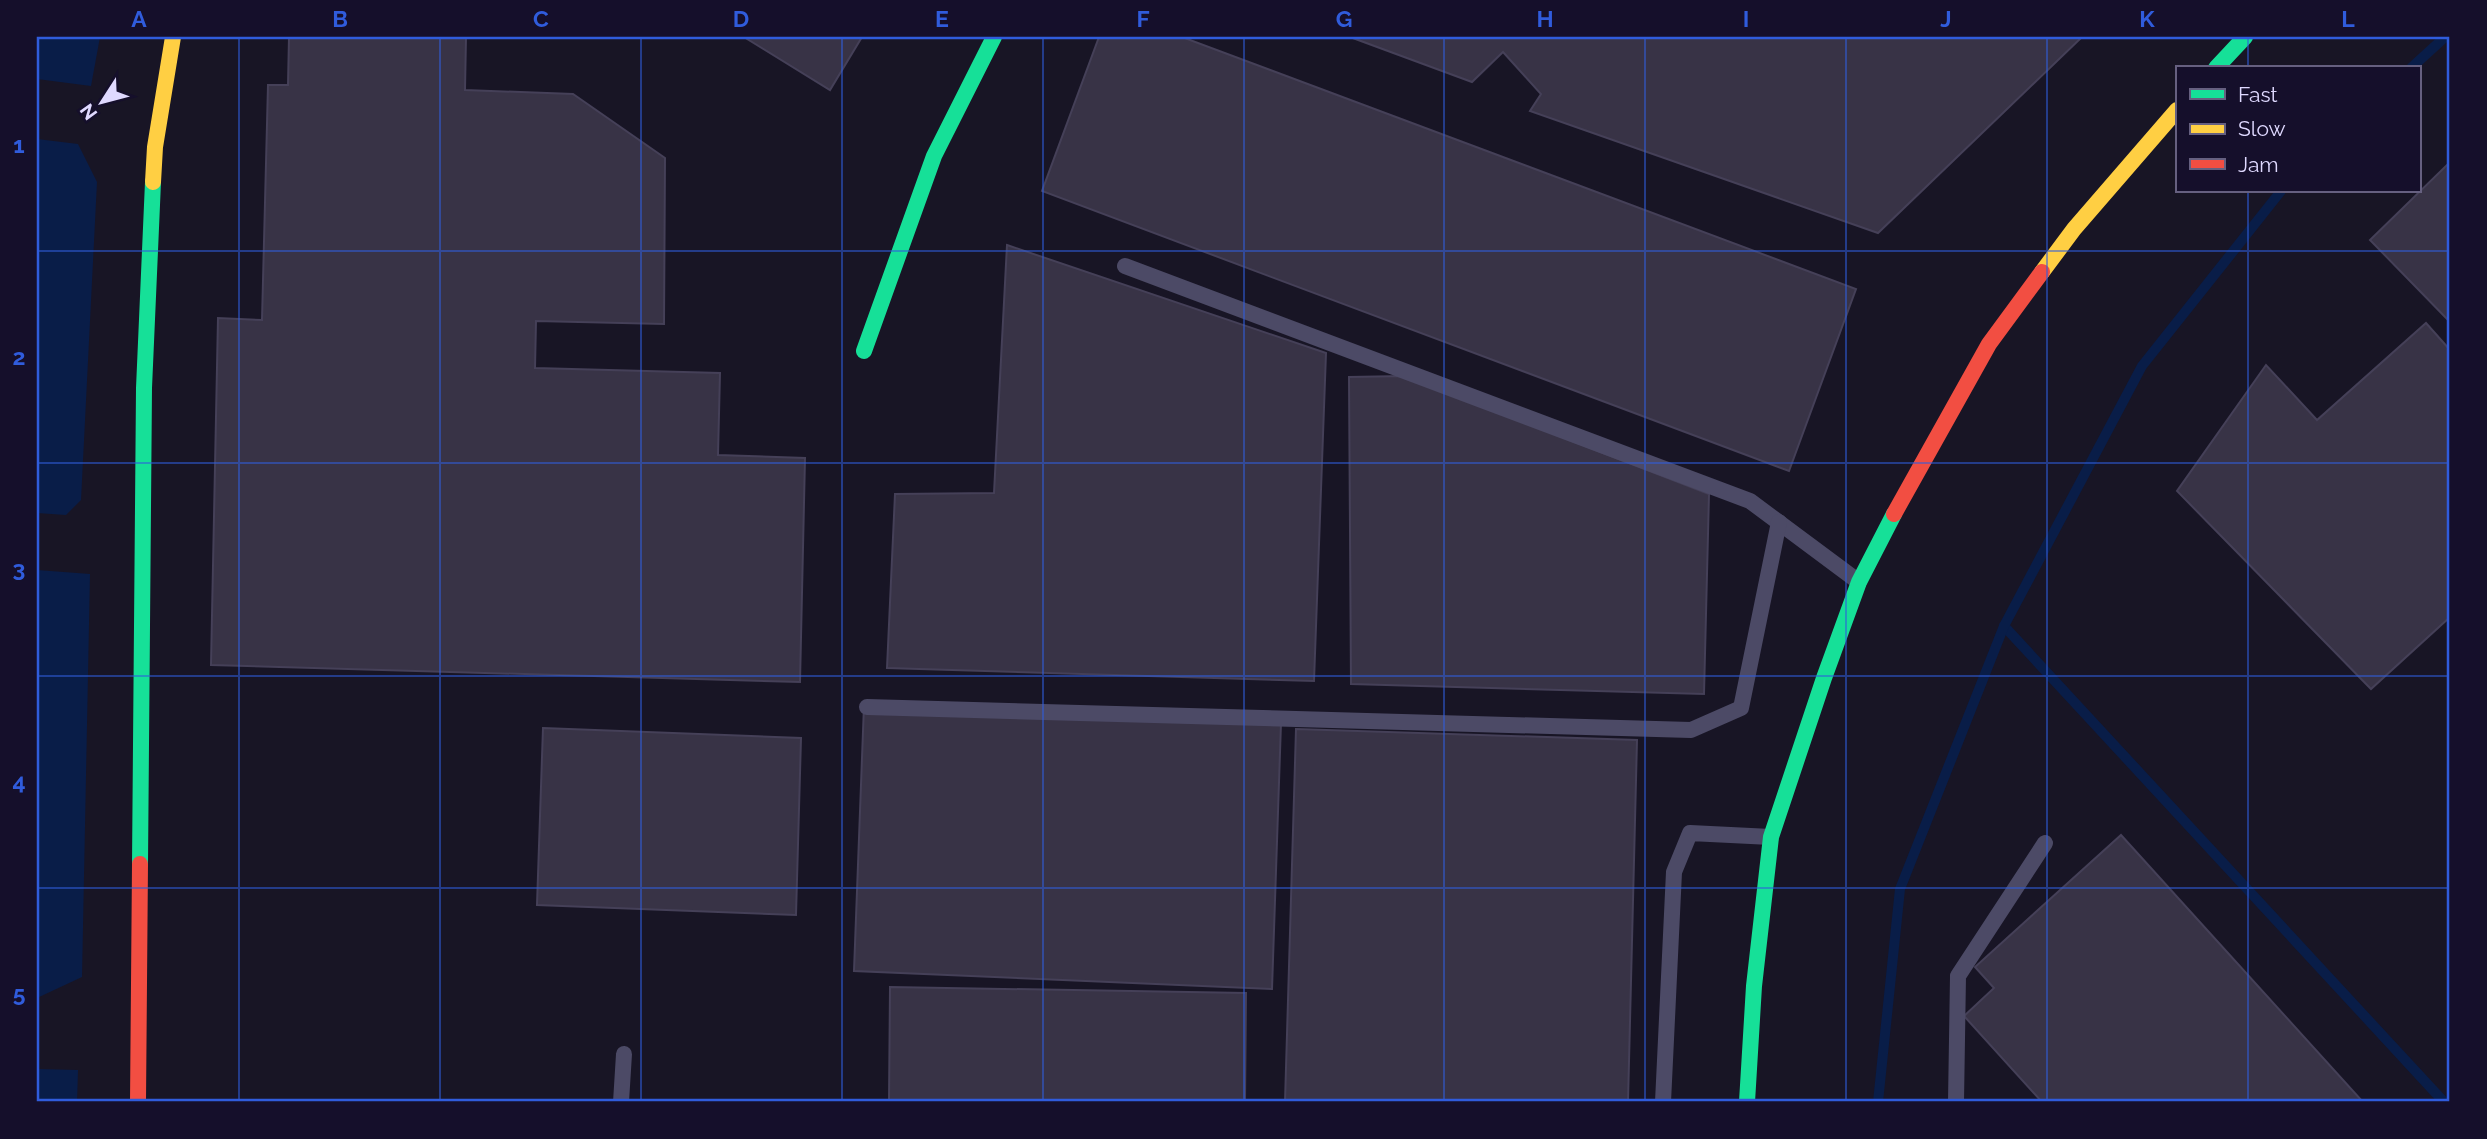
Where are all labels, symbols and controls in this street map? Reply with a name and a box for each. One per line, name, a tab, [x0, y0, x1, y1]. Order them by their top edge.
text: A	[131, 5, 147, 32]
text: B	[332, 5, 348, 32]
text: C	[533, 5, 549, 32]
text: D	[733, 5, 749, 32]
text: E	[935, 5, 949, 32]
text: F	[1136, 5, 1150, 32]
text: G	[1336, 5, 1352, 32]
text: H	[1536, 5, 1554, 32]
text: I	[1743, 5, 1749, 32]
text: J	[1940, 5, 1952, 32]
text: K	[2139, 5, 2155, 32]
text: L	[2341, 5, 2355, 32]
north arrow	[66, 66, 136, 136]
legend	[2176, 66, 2420, 192]
text: Fast	[2238, 82, 2278, 107]
text: N	[75, 100, 101, 124]
text: Slow	[2238, 116, 2286, 141]
text: 1	[13, 131, 25, 158]
text: Jam	[2238, 152, 2279, 177]
text: 2	[13, 343, 25, 370]
text: 3	[13, 555, 25, 582]
text: 4	[12, 768, 26, 795]
text: 5	[13, 980, 26, 1007]

